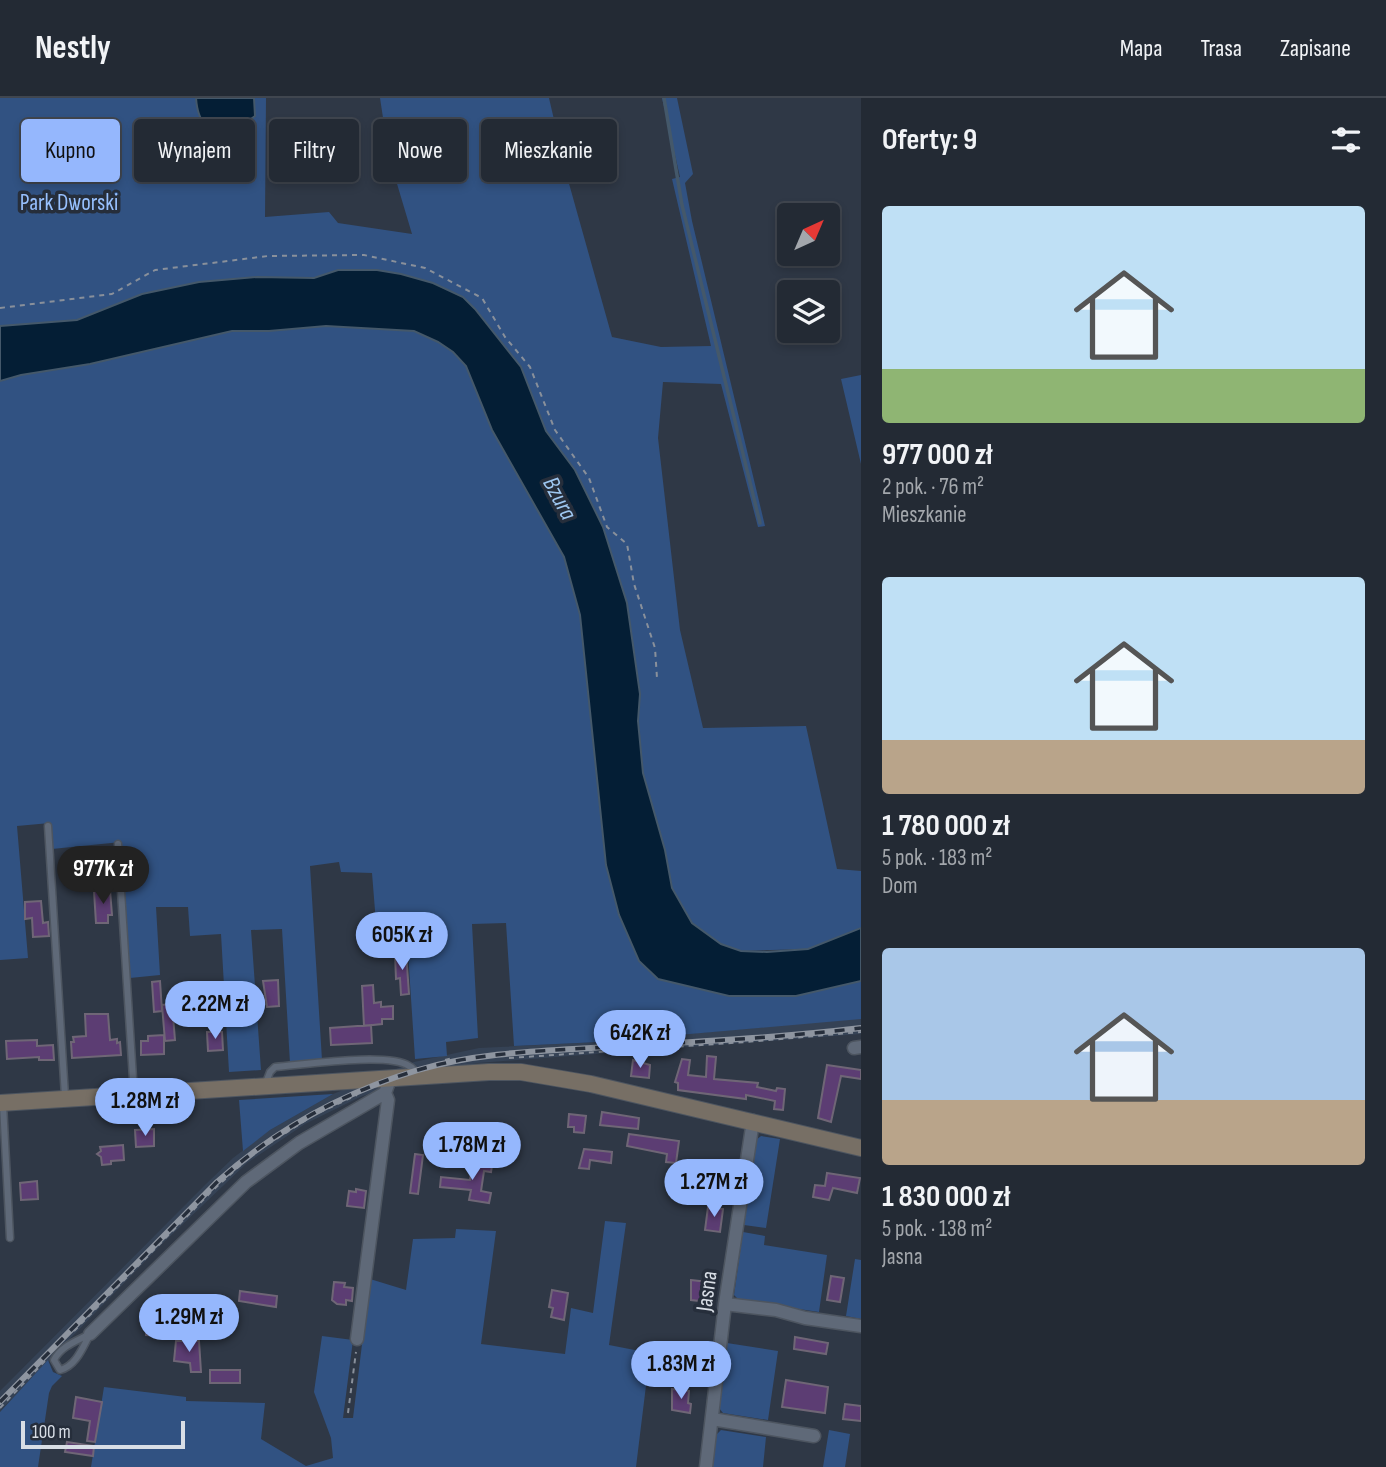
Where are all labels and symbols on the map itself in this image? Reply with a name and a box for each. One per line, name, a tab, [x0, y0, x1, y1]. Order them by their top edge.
park label: Park Dworski	[20, 189, 118, 217]
north arrow	[777, 203, 840, 266]
water label: Bzura	[536, 472, 583, 525]
pin: 977K zł	[38, 846, 168, 906]
pin: 605K zł	[337, 912, 467, 972]
pin: 2.22M zł	[143, 982, 287, 1041]
pin: 642K zł	[575, 1010, 705, 1070]
pin: 1.28M zł	[73, 1079, 217, 1138]
pin: 1.78M zł	[400, 1122, 544, 1182]
pin: 1.27M zł	[642, 1160, 786, 1219]
street label: Jasna	[690, 1269, 724, 1314]
pin: 1.29M zł	[117, 1294, 261, 1354]
pin: 1.83M zł	[609, 1342, 753, 1401]
scale bar	[21, 1418, 186, 1450]

